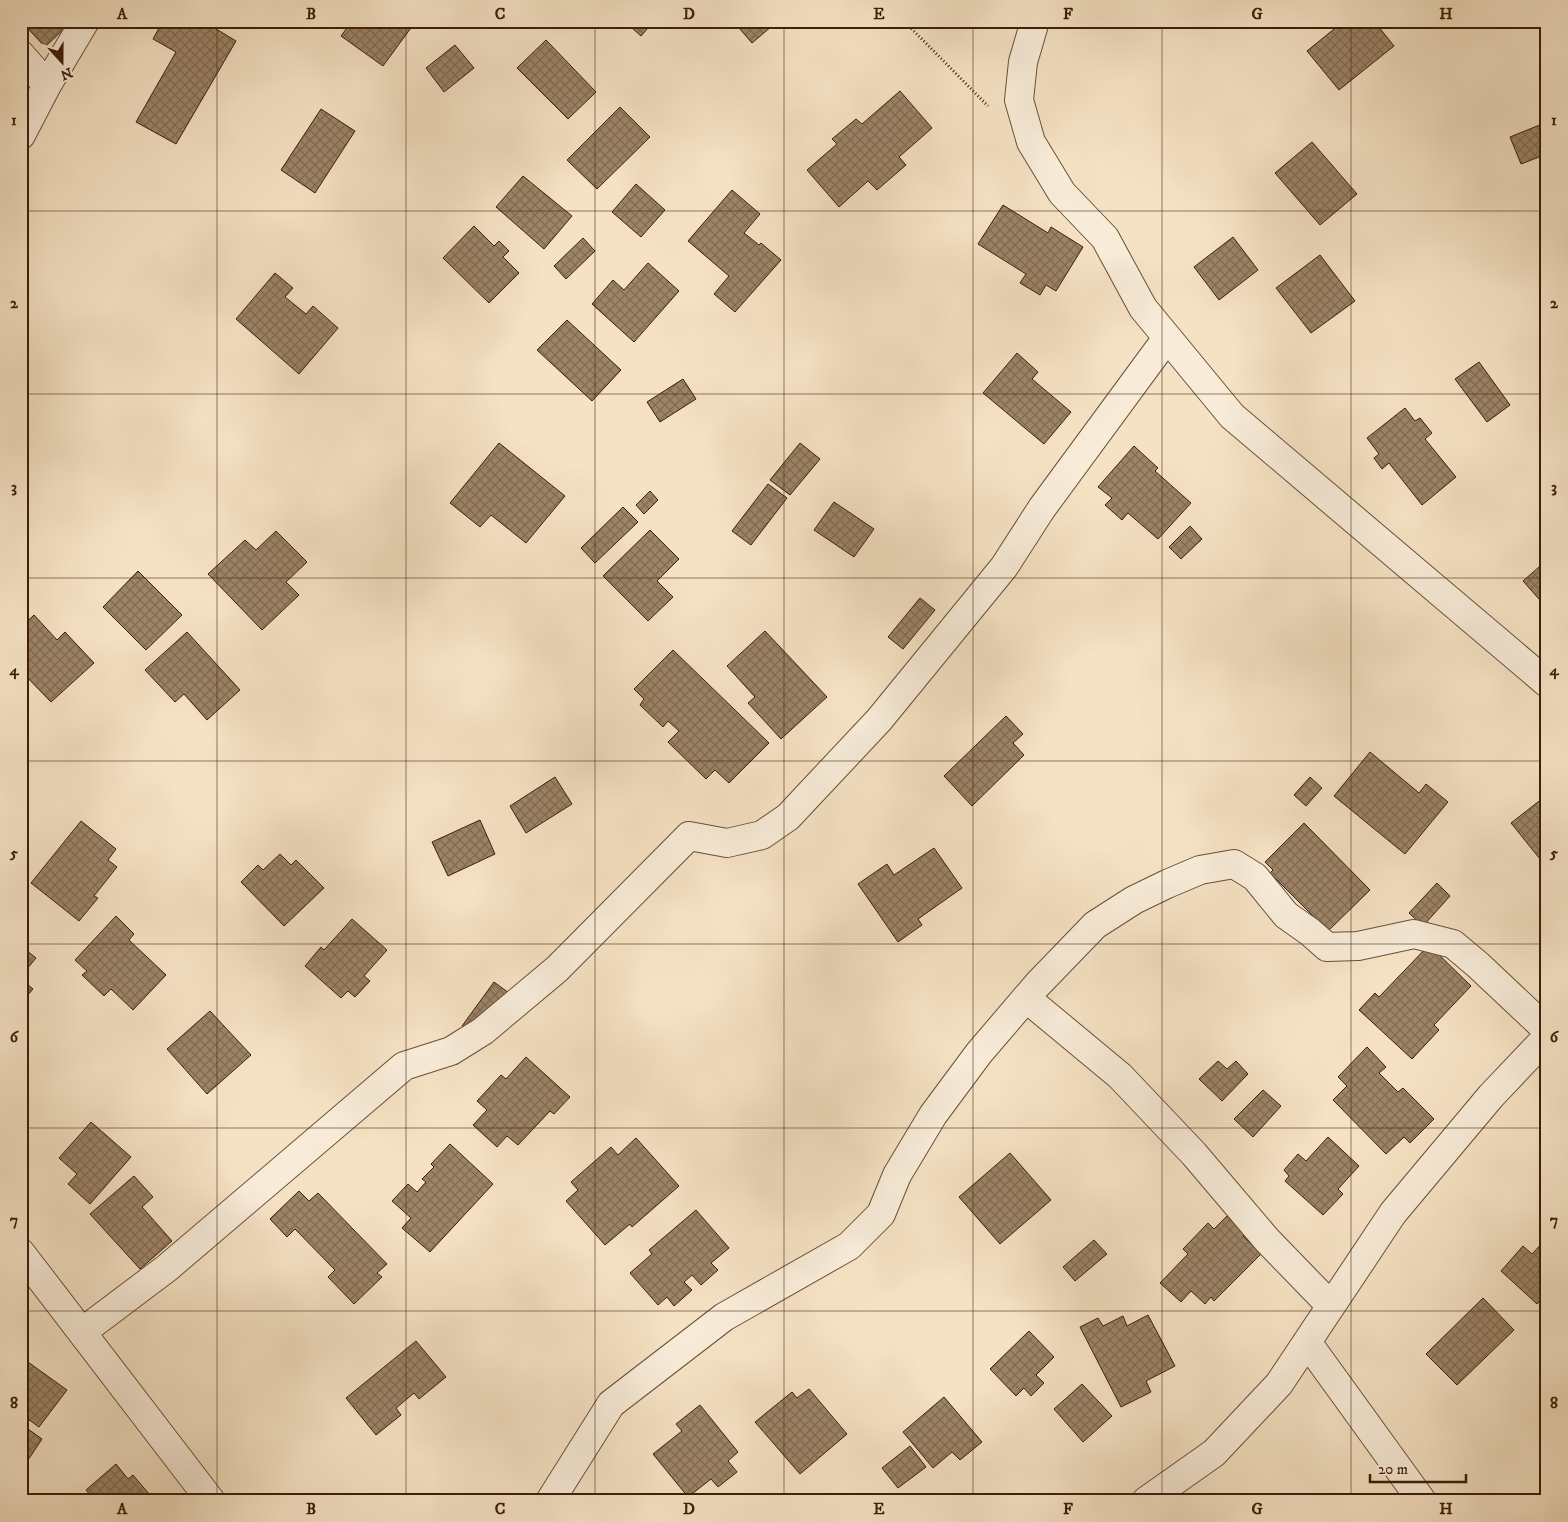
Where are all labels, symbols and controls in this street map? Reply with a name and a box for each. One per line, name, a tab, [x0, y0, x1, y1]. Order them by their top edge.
text: A	[116, 4, 128, 24]
text: B	[306, 4, 316, 24]
text: C	[495, 4, 505, 24]
text: D	[683, 4, 695, 24]
text: E	[873, 4, 885, 24]
text: F	[1063, 4, 1073, 24]
text: G	[1251, 4, 1263, 24]
text: H	[1439, 4, 1453, 24]
north arrow	[38, 38, 88, 88]
text: N	[57, 63, 75, 84]
text: 1	[11, 110, 17, 130]
text: 1	[1551, 110, 1557, 130]
text: 2	[10, 293, 19, 313]
text: 2	[1550, 293, 1559, 313]
text: 3	[11, 477, 17, 497]
text: 3	[1551, 477, 1557, 497]
text: 4	[8, 660, 19, 680]
text: 4	[1548, 660, 1559, 680]
text: 5	[9, 843, 18, 863]
text: 5	[1549, 843, 1558, 863]
text: 6	[10, 1027, 20, 1047]
text: 6	[1550, 1027, 1560, 1047]
text: 7	[10, 1210, 18, 1230]
text: 7	[1550, 1210, 1558, 1230]
text: 8	[10, 1393, 18, 1413]
text: 8	[1550, 1393, 1558, 1413]
scale bar	[1370, 1452, 1467, 1484]
text: 20 m	[1378, 1460, 1408, 1479]
text: A	[116, 1499, 128, 1519]
text: B	[306, 1499, 316, 1519]
text: C	[495, 1499, 505, 1519]
text: D	[683, 1499, 695, 1519]
text: E	[873, 1499, 885, 1519]
text: F	[1063, 1499, 1073, 1519]
text: G	[1251, 1499, 1263, 1519]
text: H	[1439, 1499, 1453, 1519]

